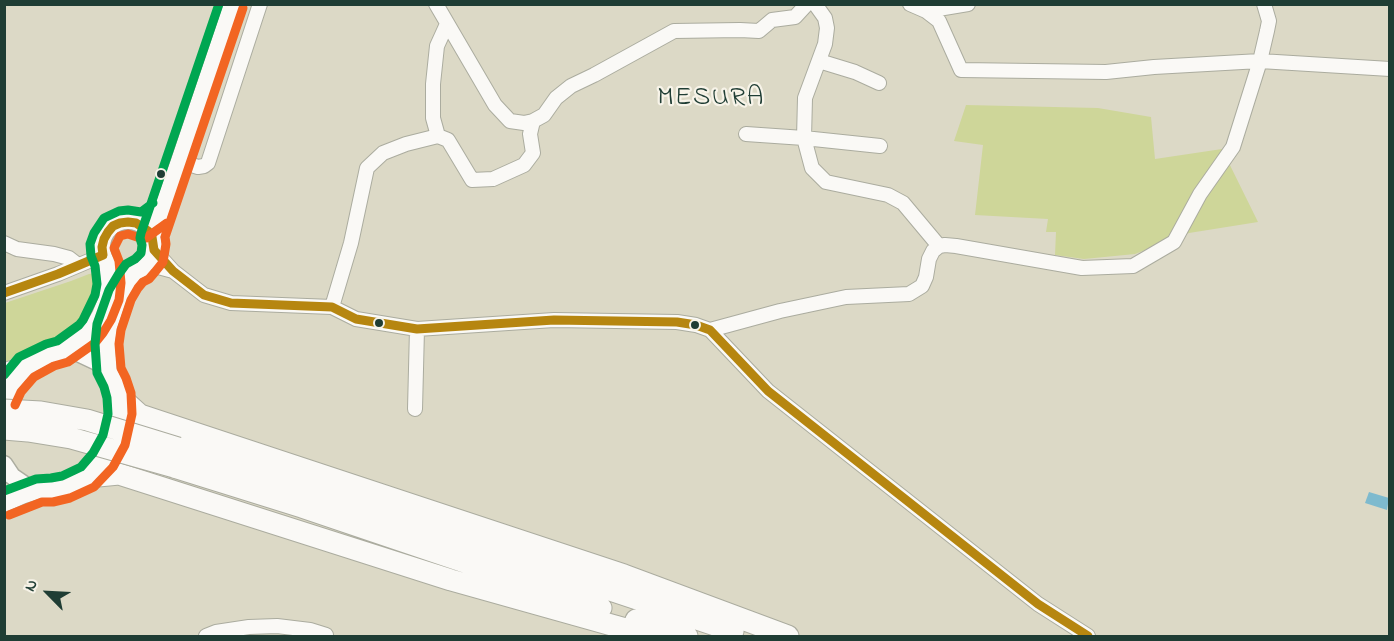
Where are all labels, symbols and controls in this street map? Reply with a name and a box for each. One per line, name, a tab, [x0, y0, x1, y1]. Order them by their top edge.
district label: MESURA	[657, 84, 765, 116]
unlabelled marker	[155, 168, 167, 180]
unlabelled marker	[373, 317, 385, 329]
unlabelled marker	[689, 319, 701, 331]
north arrow	[18, 563, 78, 623]
text: N	[18, 576, 45, 595]

